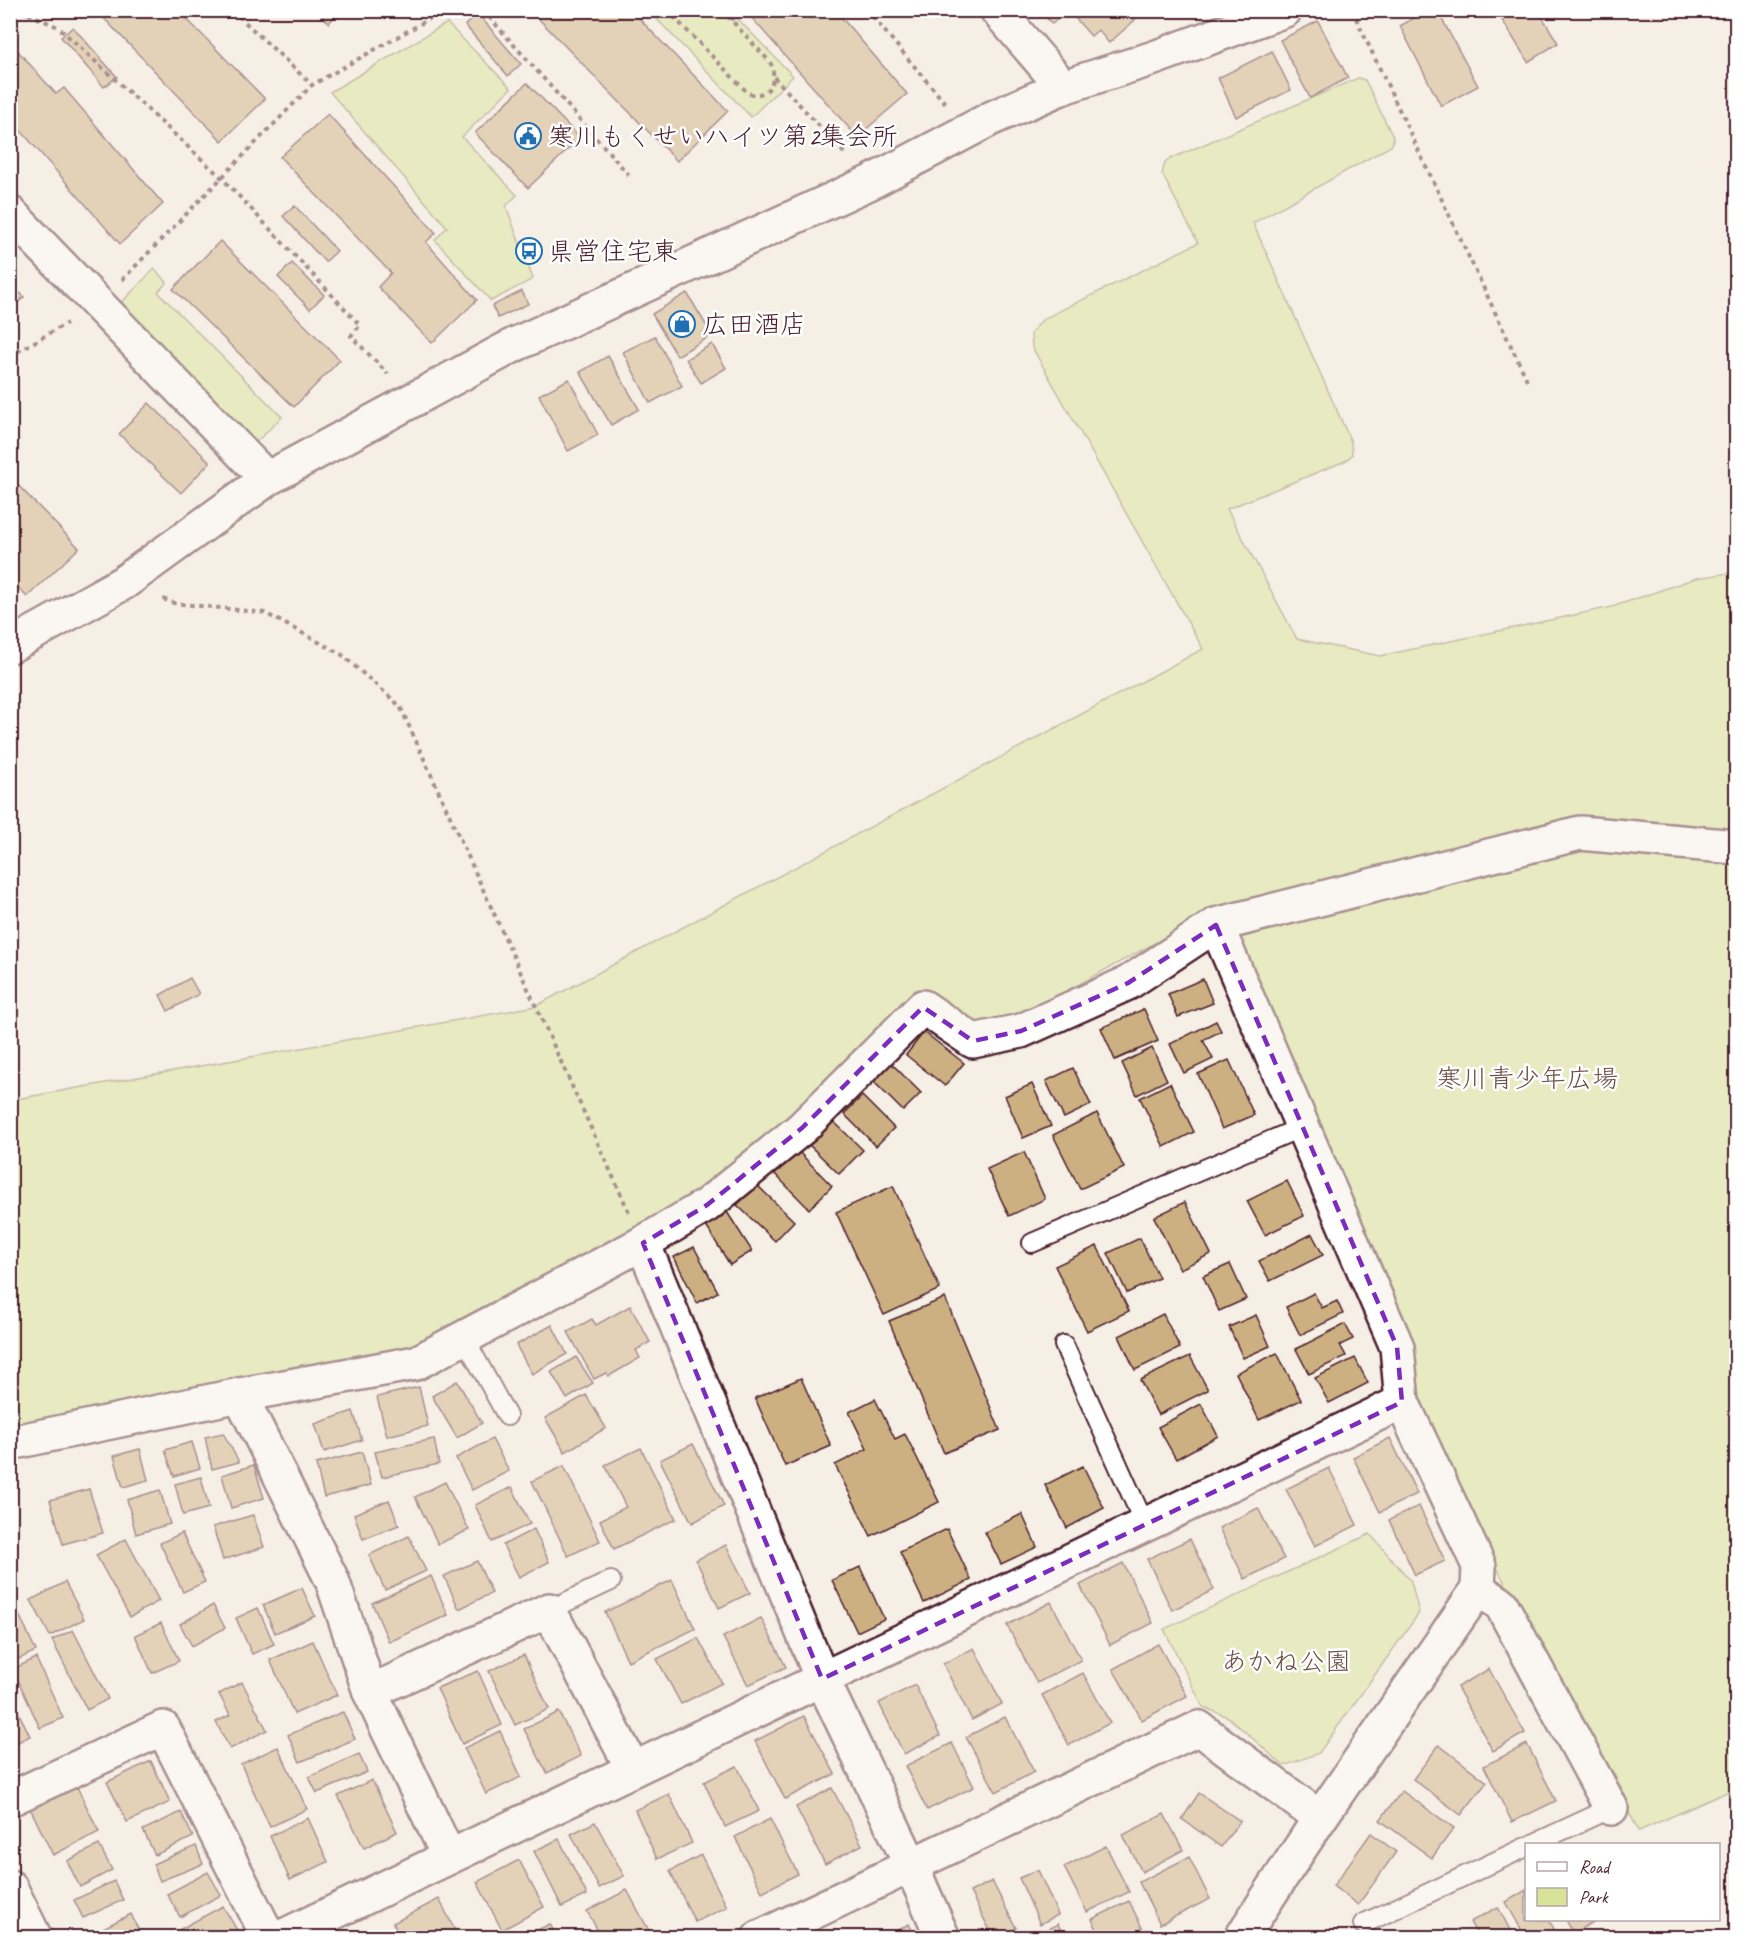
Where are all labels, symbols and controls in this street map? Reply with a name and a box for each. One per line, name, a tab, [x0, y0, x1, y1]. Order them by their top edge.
place label: 寒川もくせいハイツ第2集会所	[548, 120, 898, 153]
public building icon: 寒川もくせいハイツ第2集会所	[513, 121, 543, 151]
place label: 県営住宅東	[548, 235, 678, 268]
bus stop icon: 県営住宅東	[514, 236, 544, 266]
place label: 広田酒店	[702, 308, 806, 341]
shop icon: 広田酒店	[667, 309, 697, 339]
park label: 寒川青少年広場	[1436, 1062, 1618, 1095]
park label: あかね公園	[1221, 1645, 1351, 1678]
legend	[1525, 1843, 1720, 1921]
text: Road	[1579, 1856, 1612, 1878]
text: Park	[1579, 1886, 1609, 1908]

